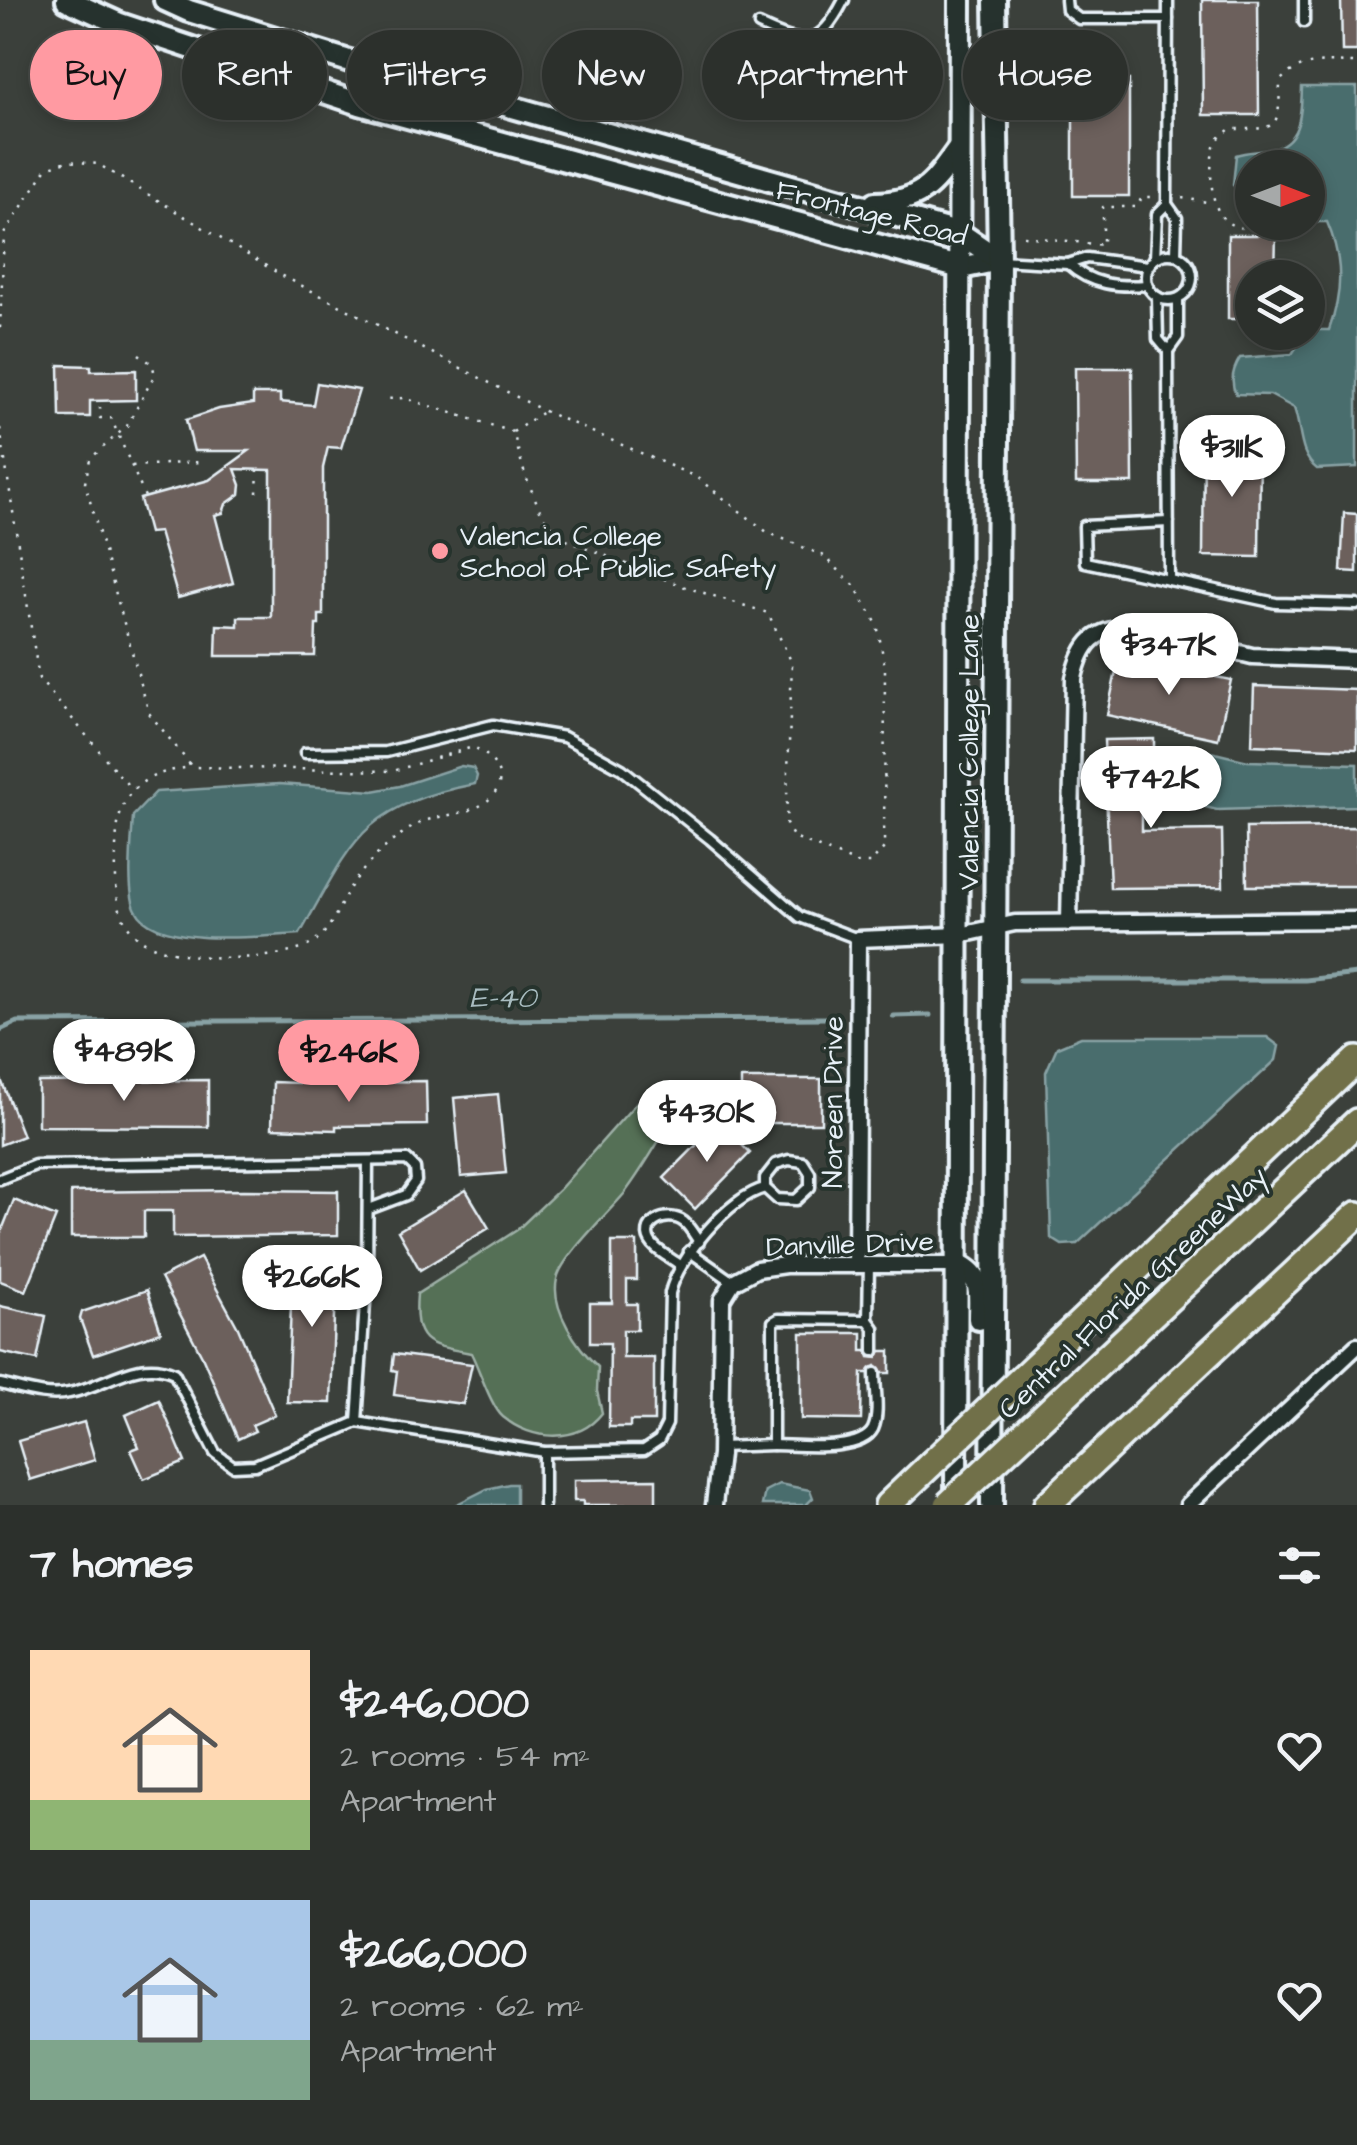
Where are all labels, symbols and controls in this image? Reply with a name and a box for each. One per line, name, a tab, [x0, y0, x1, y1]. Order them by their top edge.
chip: Buy	[30, 30, 162, 120]
chip: Rent	[182, 30, 327, 120]
chip: Filters	[347, 30, 522, 120]
chip: New	[542, 30, 682, 120]
chip: Apartment	[702, 30, 943, 120]
chip: House	[963, 30, 1128, 120]
north arrow	[1235, 150, 1325, 240]
map controls	[1235, 150, 1325, 350]
street label: Frontage Road	[772, 171, 971, 257]
button: layers	[1235, 260, 1325, 350]
pin: $311K	[1162, 415, 1302, 500]
text: $311K	[1201, 425, 1263, 470]
place label: Valencia College School of Public Safety	[460, 517, 776, 590]
marker: Valencia College School of Public Safety	[429, 540, 451, 562]
pin: $347K	[1099, 613, 1239, 698]
street label: Valencia College Lane	[950, 614, 990, 890]
text: $347K	[1122, 623, 1216, 668]
pin: $742K	[1081, 746, 1221, 831]
text: $742K	[1103, 756, 1199, 801]
water label: E-40	[470, 977, 539, 1019]
street label: Noreen Drive	[814, 1016, 853, 1188]
pin: $489K	[54, 1019, 194, 1104]
pin: $246K	[279, 1020, 419, 1105]
text: $489K	[75, 1029, 173, 1074]
text: $246K	[300, 1030, 398, 1075]
pin: $430K	[637, 1080, 777, 1165]
text: $430K	[659, 1090, 755, 1135]
street label: Central Florida GreeneWay	[990, 1158, 1277, 1430]
street label: Danville Drive	[766, 1222, 935, 1267]
pin: $266K	[242, 1245, 382, 1330]
text: $266K	[264, 1255, 360, 1300]
text: 7 homes	[30, 1536, 194, 1594]
icon: filters	[1272, 1538, 1327, 1593]
text: $246,000	[340, 1676, 529, 1734]
icon: home	[110, 1690, 230, 1810]
icon: heart	[1272, 1723, 1327, 1778]
text: 2 rooms · 54 m²	[340, 1734, 590, 1779]
text: Apartment	[340, 1779, 496, 1824]
text: $266,000	[340, 1926, 527, 1984]
icon: home	[110, 1940, 230, 2060]
icon: heart	[1272, 1973, 1327, 2028]
text: 2 rooms · 62 m²	[340, 1984, 584, 2029]
text: Apartment	[340, 2029, 496, 2074]

